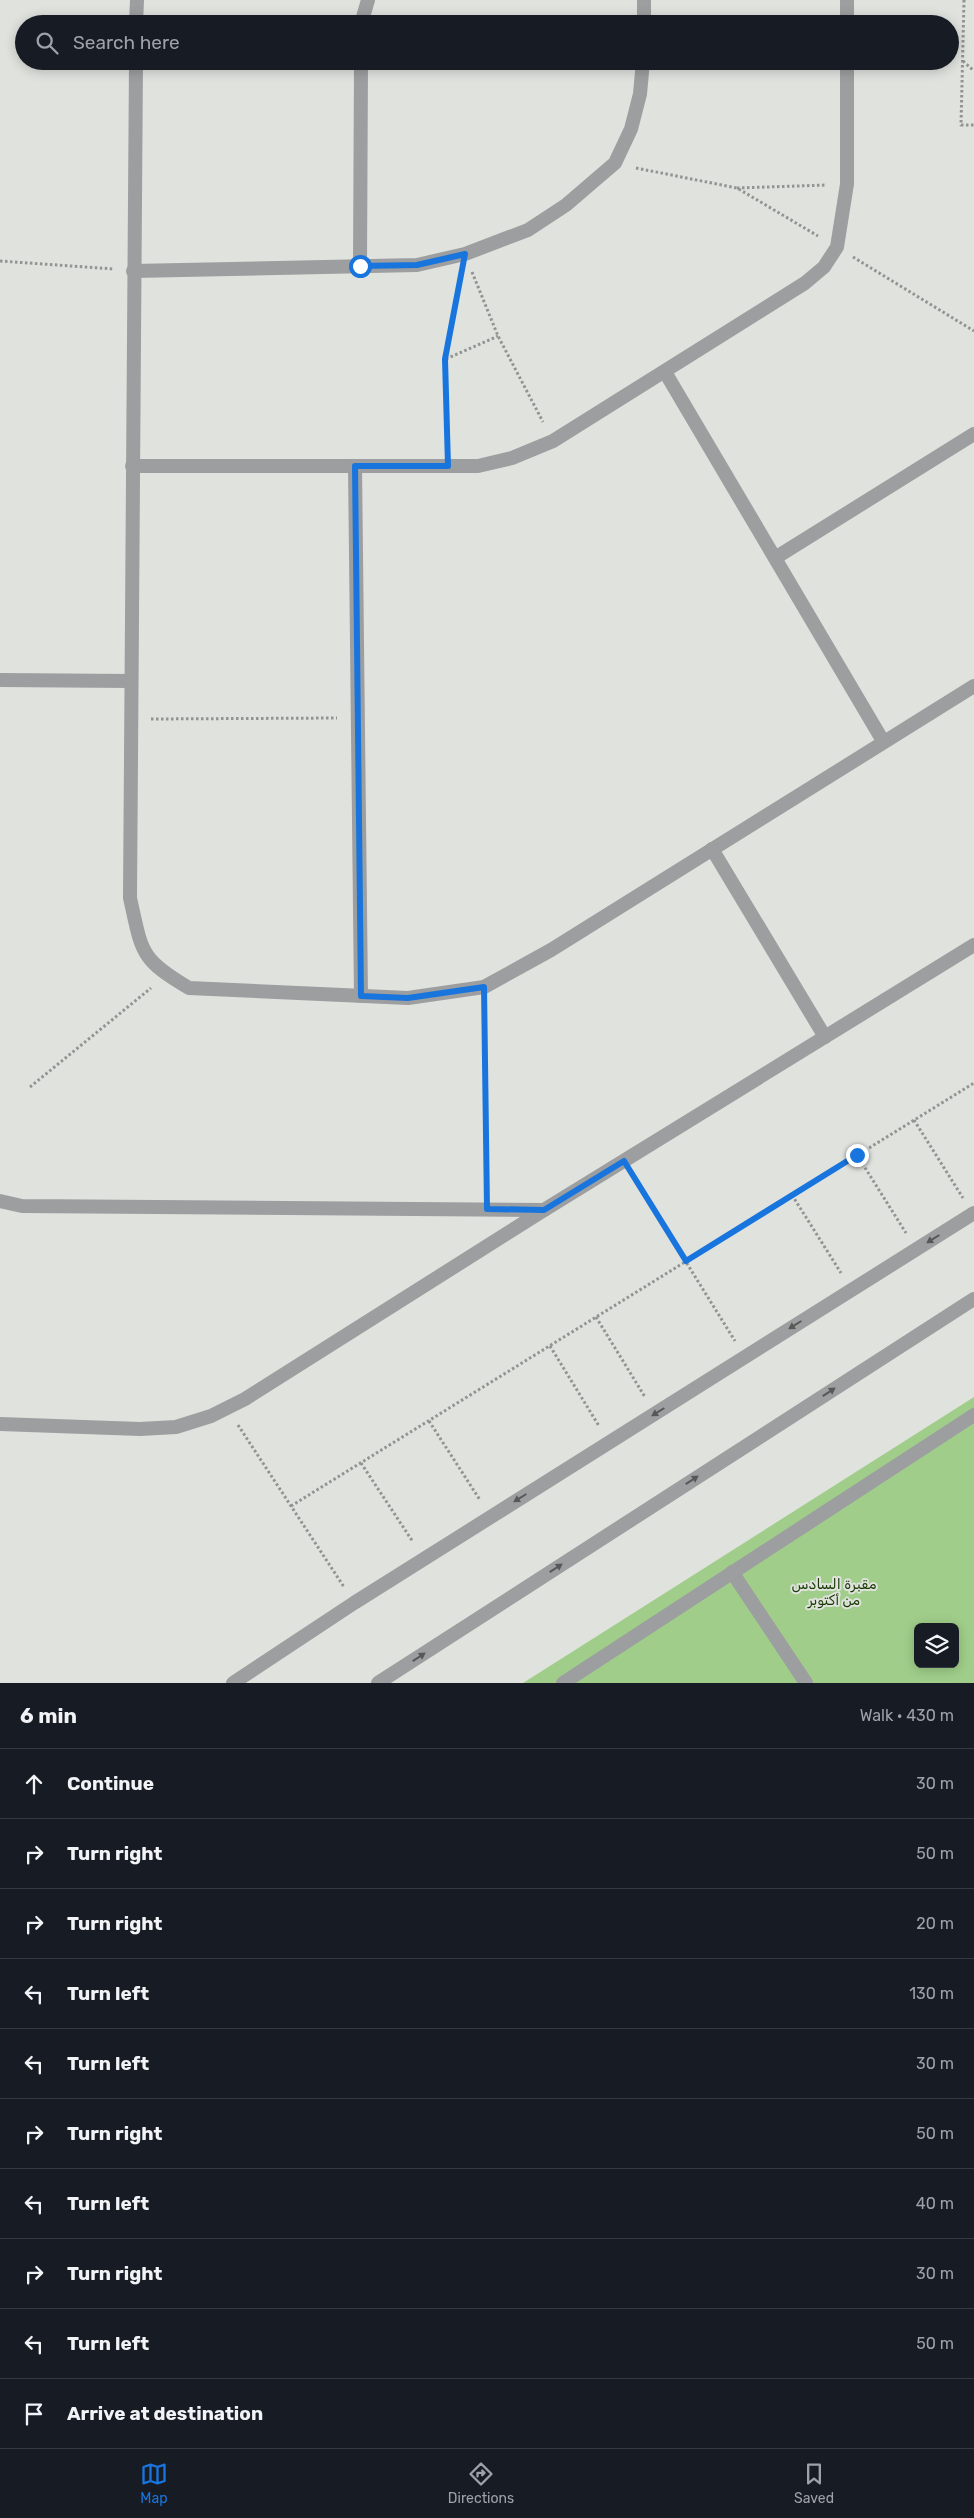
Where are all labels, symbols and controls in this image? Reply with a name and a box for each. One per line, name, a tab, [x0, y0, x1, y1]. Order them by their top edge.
search box	[15, 15, 959, 70]
icon: search	[33, 29, 61, 57]
text: Search here	[73, 31, 180, 54]
route start	[349, 255, 372, 278]
route end	[846, 1144, 869, 1167]
one-way arrow	[926, 1234, 939, 1243]
one-way arrow	[789, 1321, 802, 1330]
one-way arrow	[822, 1387, 836, 1397]
one-way arrow	[651, 1407, 664, 1417]
one-way arrow	[686, 1476, 699, 1485]
one-way arrow	[513, 1494, 527, 1503]
one-way arrow	[549, 1564, 563, 1573]
park label: مقبرة السادس من أكتوبر	[792, 1576, 877, 1609]
map controls	[914, 1623, 959, 1668]
button: layers	[914, 1623, 959, 1668]
one-way arrow	[413, 1652, 426, 1661]
text: 6 min	[20, 1703, 77, 1728]
text: Walk · 430 m	[860, 1706, 954, 1725]
icon: ahead	[20, 1770, 48, 1798]
text: Continue	[67, 1772, 154, 1795]
text: 30 m	[916, 1774, 954, 1793]
icon: right	[20, 1840, 48, 1868]
text: Turn right	[67, 1842, 162, 1865]
text: 50 m	[916, 1844, 954, 1863]
icon: right	[20, 1910, 48, 1938]
text: Turn right	[67, 1912, 162, 1935]
text: 20 m	[916, 1914, 954, 1933]
icon: left	[20, 1980, 48, 2008]
text: Turn left	[67, 1982, 149, 2005]
text: 130 m	[909, 1984, 954, 2003]
icon: left	[20, 2050, 48, 2078]
text: Turn left	[67, 2052, 149, 2075]
text: 30 m	[916, 2054, 954, 2073]
icon: right	[20, 2120, 48, 2148]
text: Turn right	[67, 2122, 162, 2145]
text: 50 m	[916, 2124, 954, 2143]
icon: left	[20, 2190, 48, 2218]
text: Turn left	[67, 2192, 149, 2215]
text: 40 m	[916, 2194, 954, 2213]
icon: right	[20, 2260, 48, 2288]
text: Turn right	[67, 2262, 162, 2285]
text: 30 m	[916, 2264, 954, 2283]
icon: left	[20, 2330, 48, 2358]
text: Turn left	[67, 2332, 149, 2355]
text: 50 m	[916, 2334, 954, 2353]
icon: arrive	[20, 2400, 48, 2428]
text: Arrive at destination	[67, 2402, 263, 2425]
tab: Map	[140, 2460, 168, 2507]
tab: Directions	[448, 2460, 514, 2507]
tab: Saved	[794, 2460, 834, 2507]

